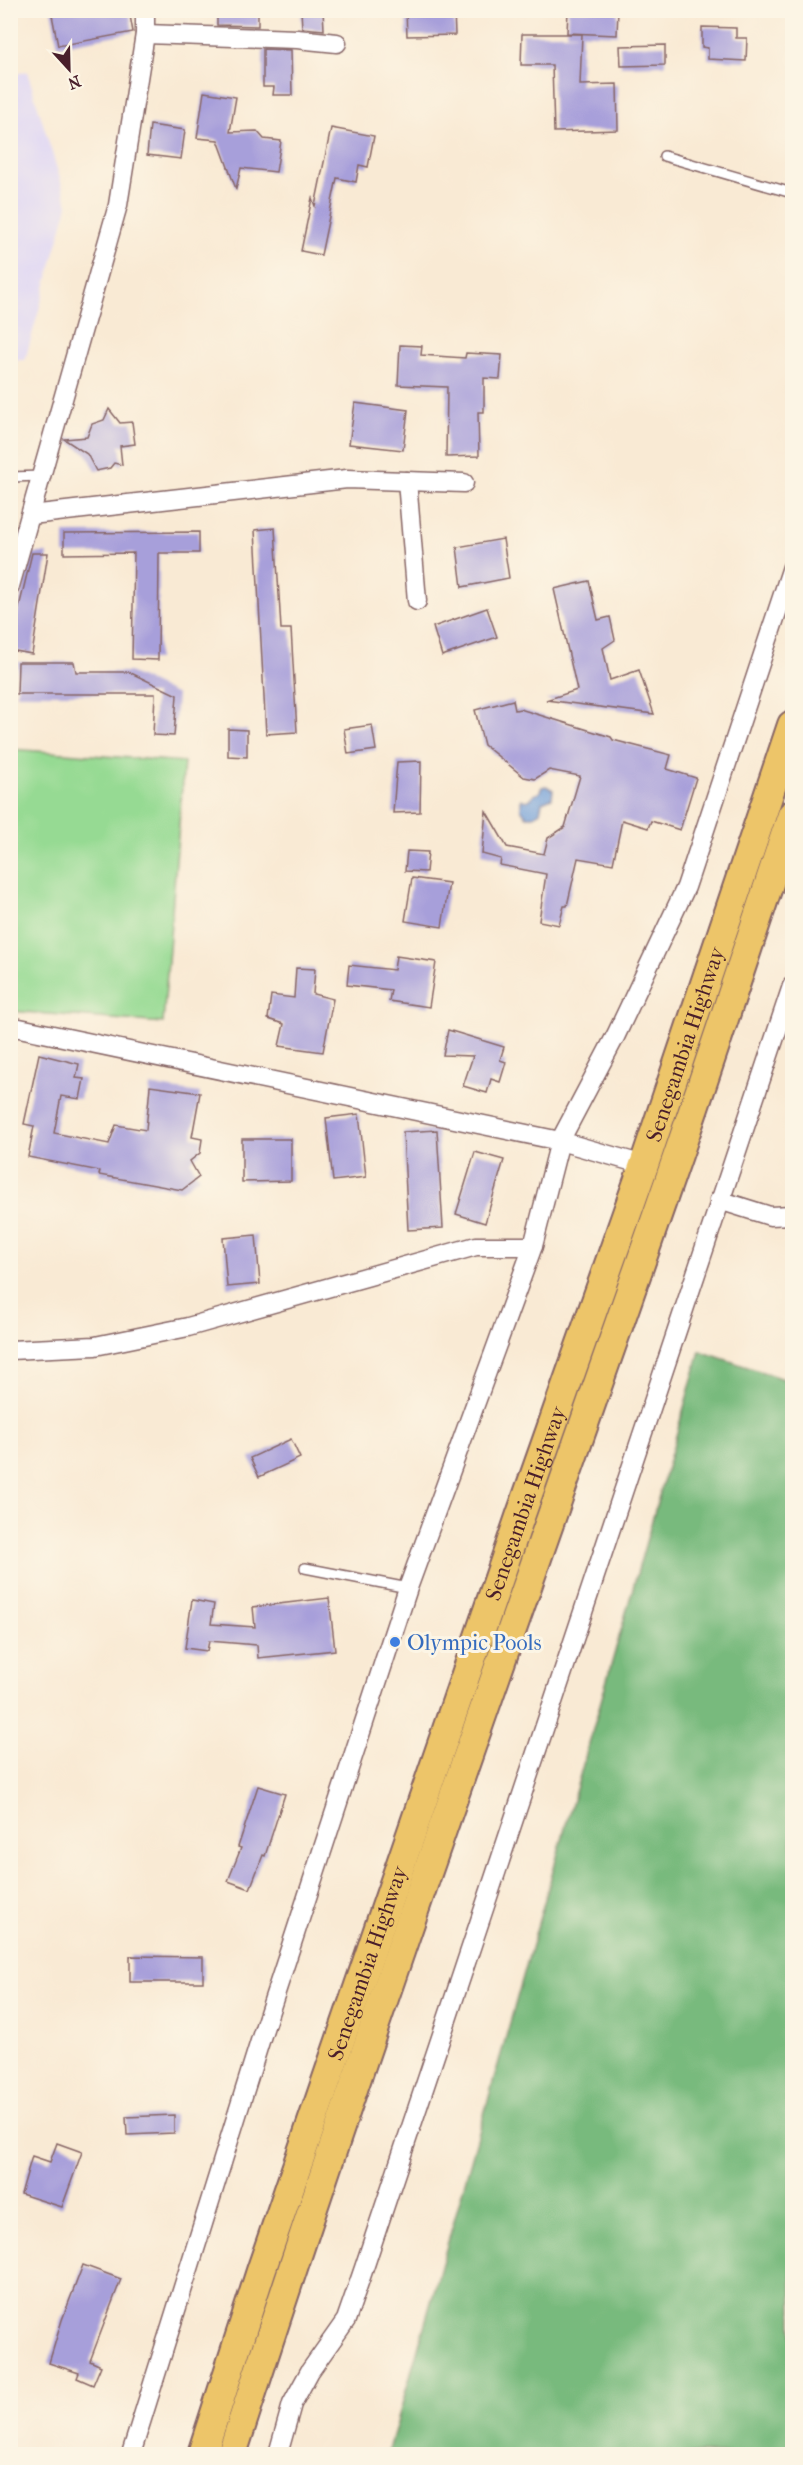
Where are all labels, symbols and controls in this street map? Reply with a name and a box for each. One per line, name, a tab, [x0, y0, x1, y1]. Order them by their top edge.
north arrow	[39, 39, 99, 99]
text: N	[64, 71, 84, 94]
street label: Senegambia Highway	[641, 943, 731, 1145]
street label: Senegambia Highway	[480, 1402, 572, 1604]
place label: Olympic Pools	[407, 1630, 542, 1656]
marker: Olympic Pools	[388, 1635, 402, 1649]
street label: Senegambia Highway	[322, 1861, 414, 2064]

